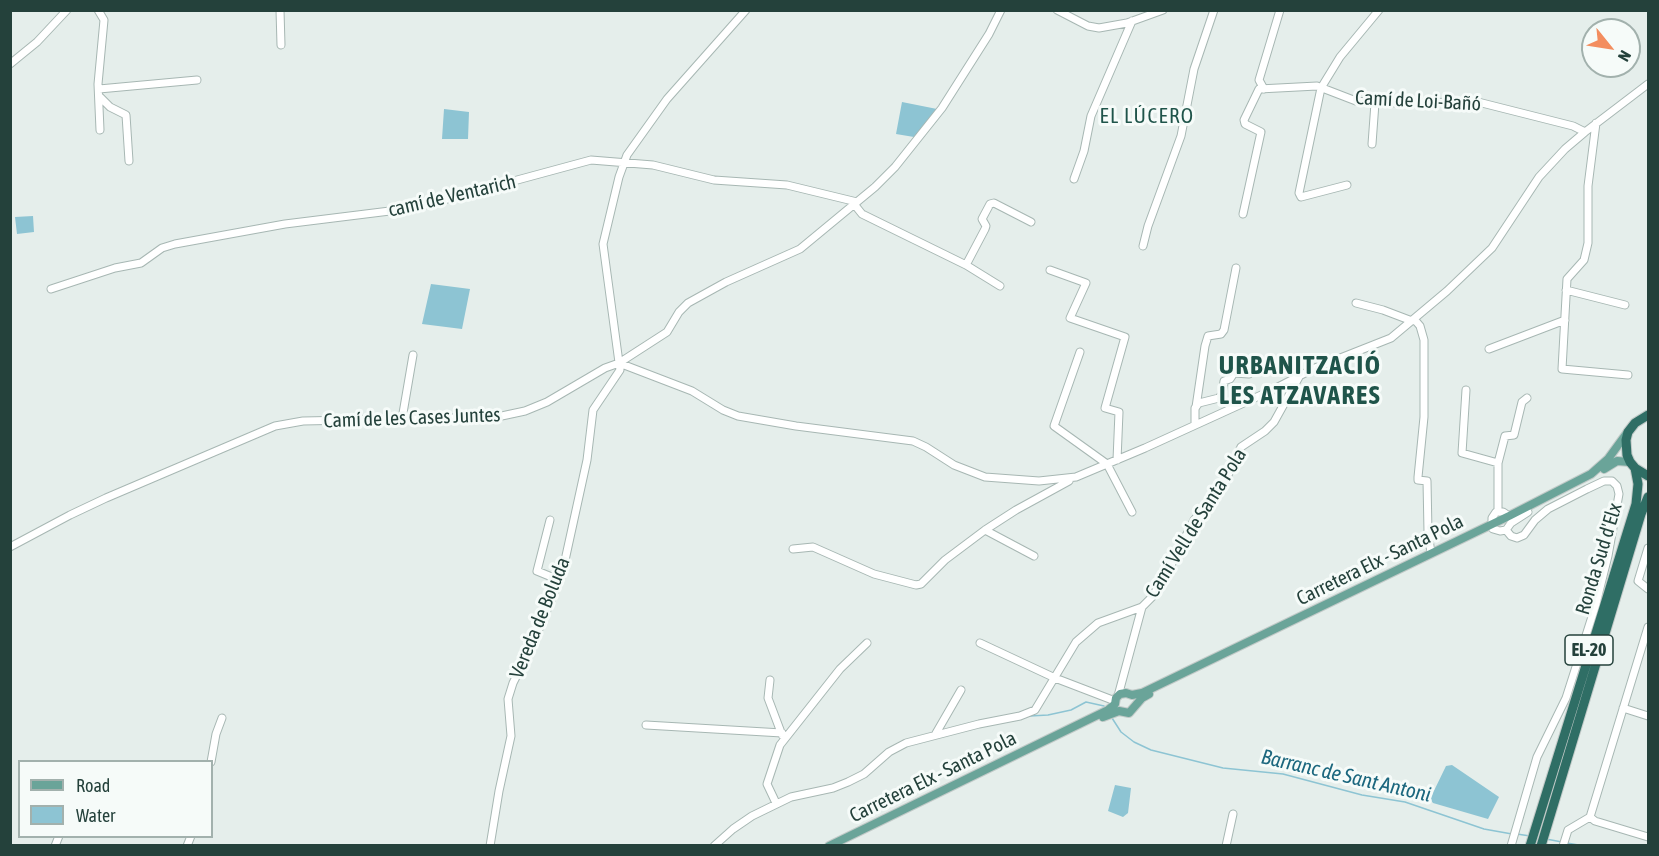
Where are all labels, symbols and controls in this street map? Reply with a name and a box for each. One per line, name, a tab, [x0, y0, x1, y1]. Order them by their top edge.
north arrow	[1581, 18, 1641, 78]
text: N	[1615, 47, 1635, 65]
street label: Camí de Loi-Bañó	[1354, 86, 1482, 116]
district label: EL LÚCERO	[1100, 103, 1194, 129]
street label: camí de Ventarich	[386, 170, 518, 222]
district label: URBANITZACIÓ LES ATZAVARES	[1219, 350, 1381, 412]
street label: Camí de les Cases Juntes	[323, 403, 501, 433]
street label: Camí Vell de Santa Pola	[1140, 444, 1252, 602]
street label: Ronda Sud d'Elx	[1571, 500, 1627, 618]
street label: Carretera Elx - Santa Pola	[1293, 509, 1467, 611]
street label: Vereda de Boluda	[505, 554, 575, 682]
road number: EL-20	[1565, 635, 1613, 665]
street label: Carretera Elx - Santa Pola	[846, 726, 1020, 828]
water label: Barranc de Sant Antoni	[1259, 744, 1433, 808]
legend	[18, 760, 213, 838]
text: Road	[76, 775, 110, 796]
text: Water	[76, 805, 115, 826]

